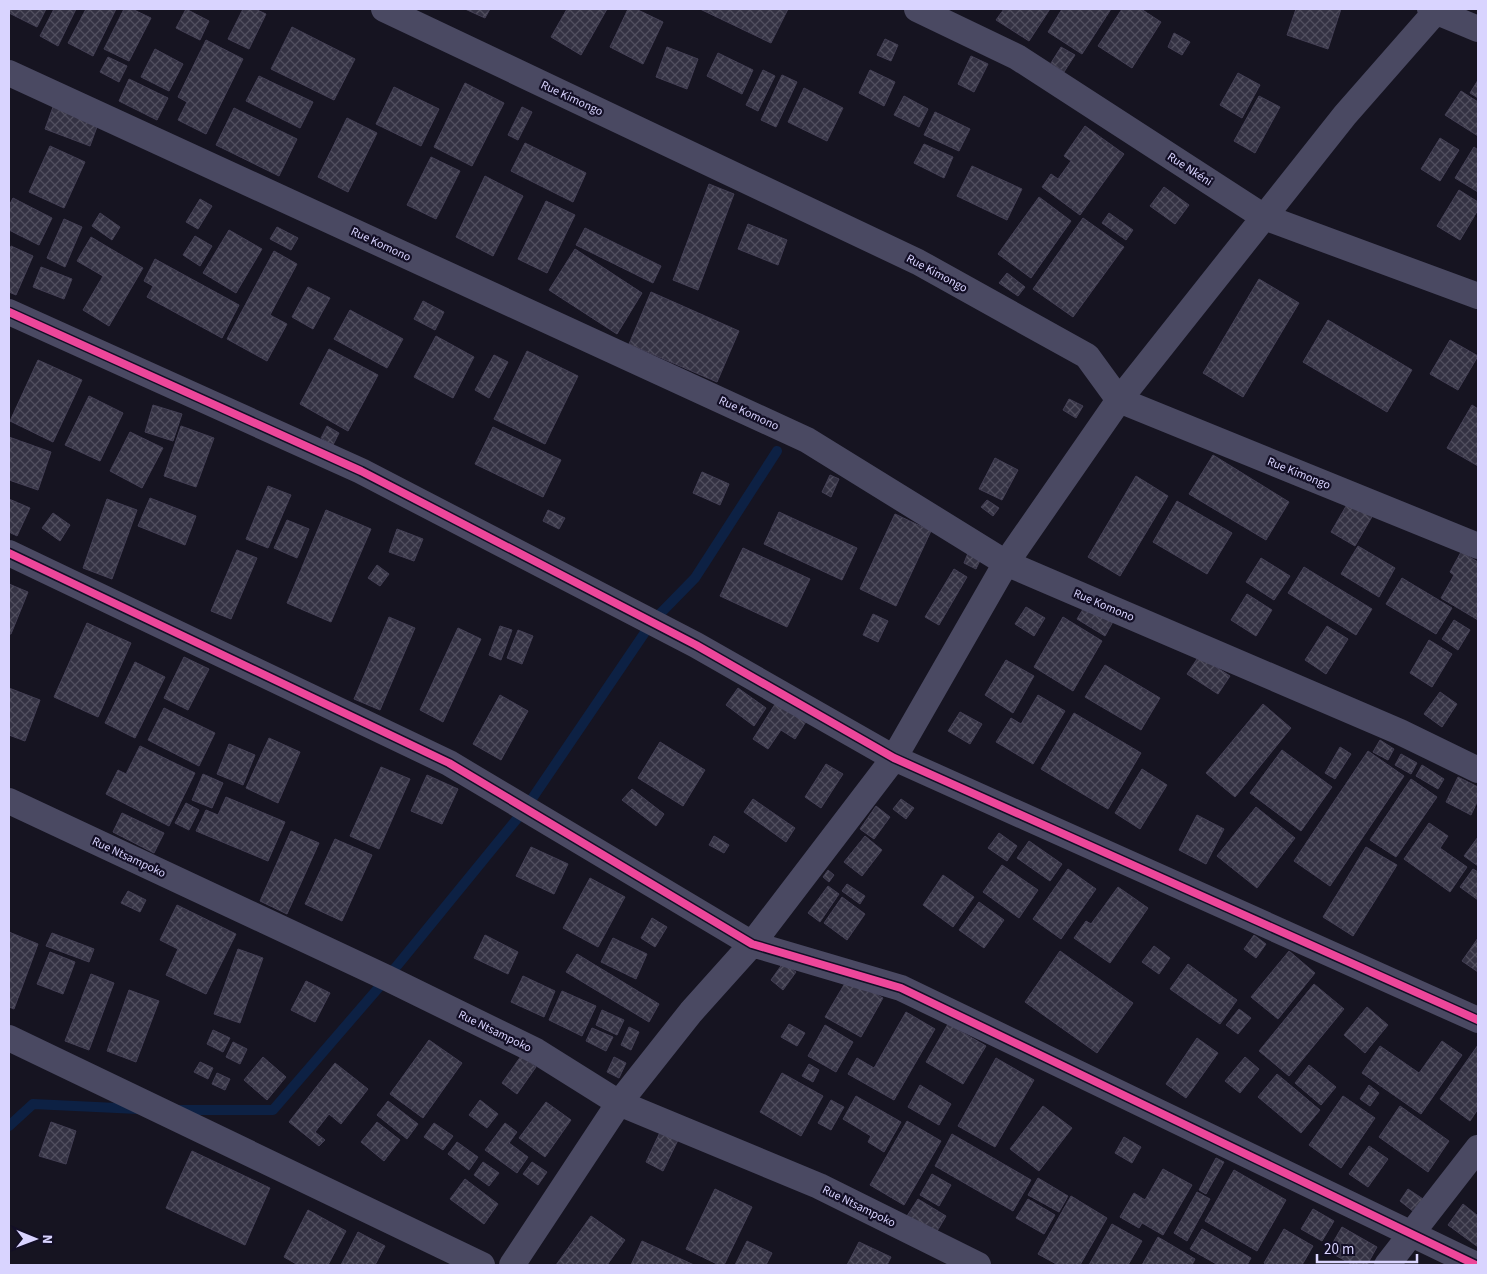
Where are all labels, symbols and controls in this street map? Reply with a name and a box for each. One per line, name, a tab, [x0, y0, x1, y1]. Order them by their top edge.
street label: Rue Kimongo	[538, 77, 606, 120]
street label: Rue Nkéni	[1164, 148, 1216, 190]
street label: Rue Komono	[348, 223, 414, 266]
street label: Rue Kimongo	[903, 250, 970, 297]
street label: Rue Komono	[716, 392, 782, 435]
street label: Rue Kimongo	[1265, 453, 1333, 494]
street label: Rue Komono	[1071, 585, 1137, 626]
street label: Rue Ntsampoko	[89, 833, 169, 882]
street label: Rue Ntsampoko	[455, 1006, 534, 1057]
street label: Rue Ntsampoko	[819, 1181, 898, 1232]
north arrow	[10, 1214, 60, 1264]
scale bar	[1317, 1232, 1417, 1264]
text: N	[37, 1234, 57, 1244]
text: 20 m	[1324, 1239, 1354, 1260]

